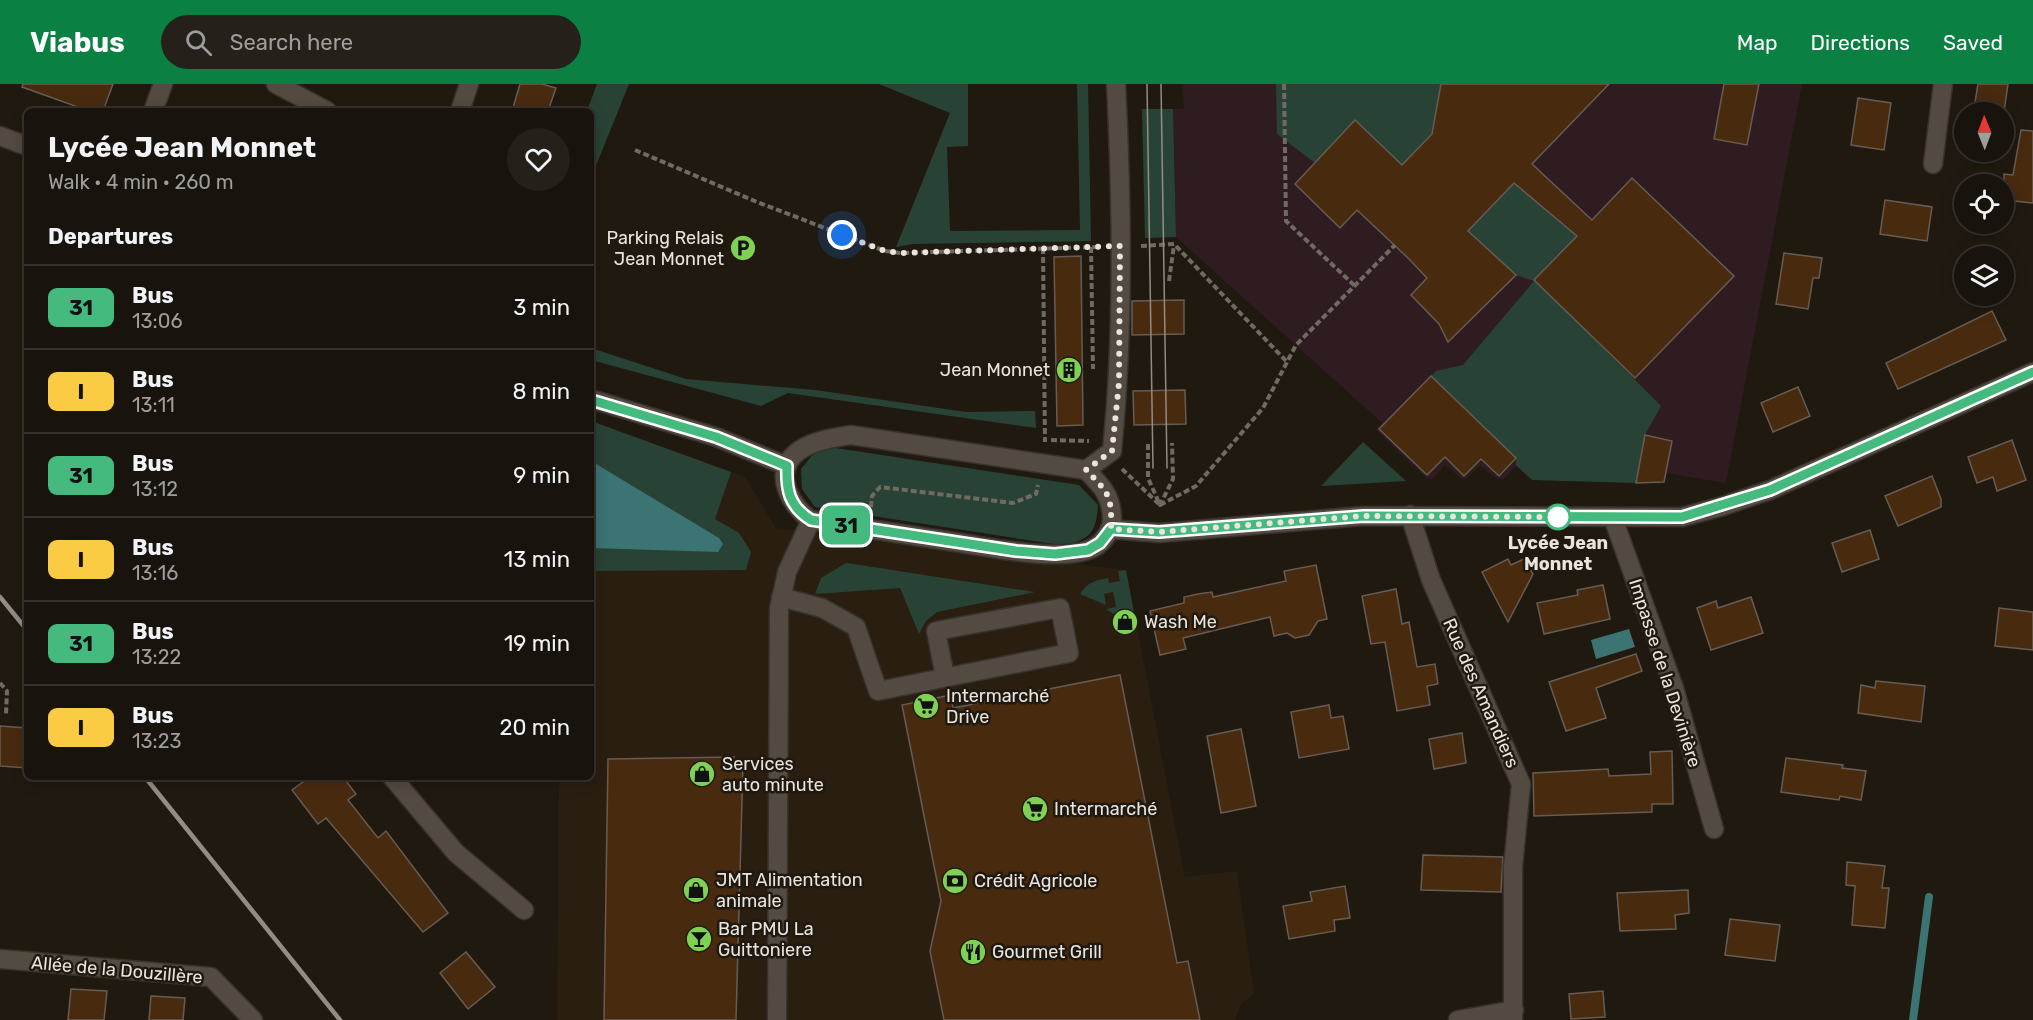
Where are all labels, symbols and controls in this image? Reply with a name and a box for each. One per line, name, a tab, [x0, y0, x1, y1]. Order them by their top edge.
search box	[161, 15, 581, 69]
text: Viabus	[30, 26, 125, 59]
icon: search	[182, 26, 215, 59]
text: Search here	[230, 29, 353, 56]
text: Map	[1737, 30, 1778, 55]
text: Directions	[1811, 30, 1910, 55]
text: Saved	[1943, 30, 2003, 55]
north arrow	[1954, 102, 2014, 162]
map controls	[1954, 102, 2014, 306]
button: heart	[507, 128, 570, 191]
text: Lycée Jean Monnet	[48, 131, 316, 164]
text: Walk · 4 min · 260 m	[48, 170, 234, 194]
button: locate	[1954, 174, 2014, 234]
your location	[827, 220, 857, 250]
text: Departures	[48, 223, 173, 250]
place label: Parking Relais Jean Monnet	[607, 227, 724, 270]
parking icon: Parking Relais Jean Monnet	[728, 233, 758, 263]
button: layers	[1954, 246, 2014, 306]
text: Bus	[132, 282, 174, 309]
text: 3 min	[513, 294, 570, 321]
text: 31	[69, 295, 93, 320]
text: 13:06	[132, 309, 182, 333]
building icon: Jean Monnet	[1054, 355, 1084, 385]
place label: Jean Monnet	[940, 359, 1050, 381]
text: Bus	[132, 366, 174, 393]
text: 8 min	[512, 378, 570, 405]
text: I	[78, 379, 84, 404]
text: 13:11	[132, 393, 175, 417]
text: Bus	[132, 450, 174, 477]
text: 9 min	[513, 462, 570, 489]
text: 31	[69, 463, 93, 488]
text: 13:12	[132, 477, 178, 501]
marker: Lycée Jean Monnet	[1545, 504, 1571, 530]
line badge: 31	[819, 506, 873, 544]
text: 31	[834, 513, 858, 538]
place label: Lycée Jean Monnet	[1508, 532, 1608, 575]
text: Bus	[132, 534, 174, 561]
text: 13 min	[504, 546, 570, 573]
text: I	[78, 547, 84, 572]
text: 13:16	[132, 561, 178, 585]
street label: Impasse de la Devinière	[1624, 576, 1706, 770]
shop icon: Wash Me	[1110, 607, 1140, 637]
place label: Wash Me	[1144, 611, 1217, 633]
street label: Rue des Amandiers	[1438, 615, 1524, 771]
text: Bus	[132, 618, 174, 645]
text: 19 min	[504, 630, 570, 657]
text: 31	[69, 631, 93, 656]
text: 13:22	[132, 645, 181, 669]
place label: Intermarché Drive	[946, 685, 1049, 728]
supermarket icon: Intermarché Drive	[911, 691, 941, 721]
text: Bus	[132, 702, 174, 729]
text: 20 min	[500, 714, 570, 741]
text: I	[78, 715, 84, 740]
text: 13:23	[132, 729, 181, 753]
place label: Services auto minute	[722, 753, 824, 796]
shop icon: Services auto minute	[687, 759, 717, 789]
supermarket icon: Intermarché	[1020, 794, 1050, 824]
place label: Intermarché	[1054, 798, 1157, 820]
bank icon: Crédit Agricole	[940, 866, 970, 896]
place label: JMT Alimentation animale	[716, 869, 863, 912]
place label: Crédit Agricole	[974, 870, 1097, 892]
shop icon: JMT Alimentation animale	[681, 875, 711, 905]
place label: Bar PMU La Guittoniere	[718, 918, 814, 961]
bar icon: Bar PMU La Guittoniere	[684, 924, 714, 954]
restaurant icon: Gourmet Grill	[958, 937, 988, 967]
place label: Gourmet Grill	[992, 941, 1102, 963]
street label: Allée de la Douzillère	[30, 952, 204, 988]

